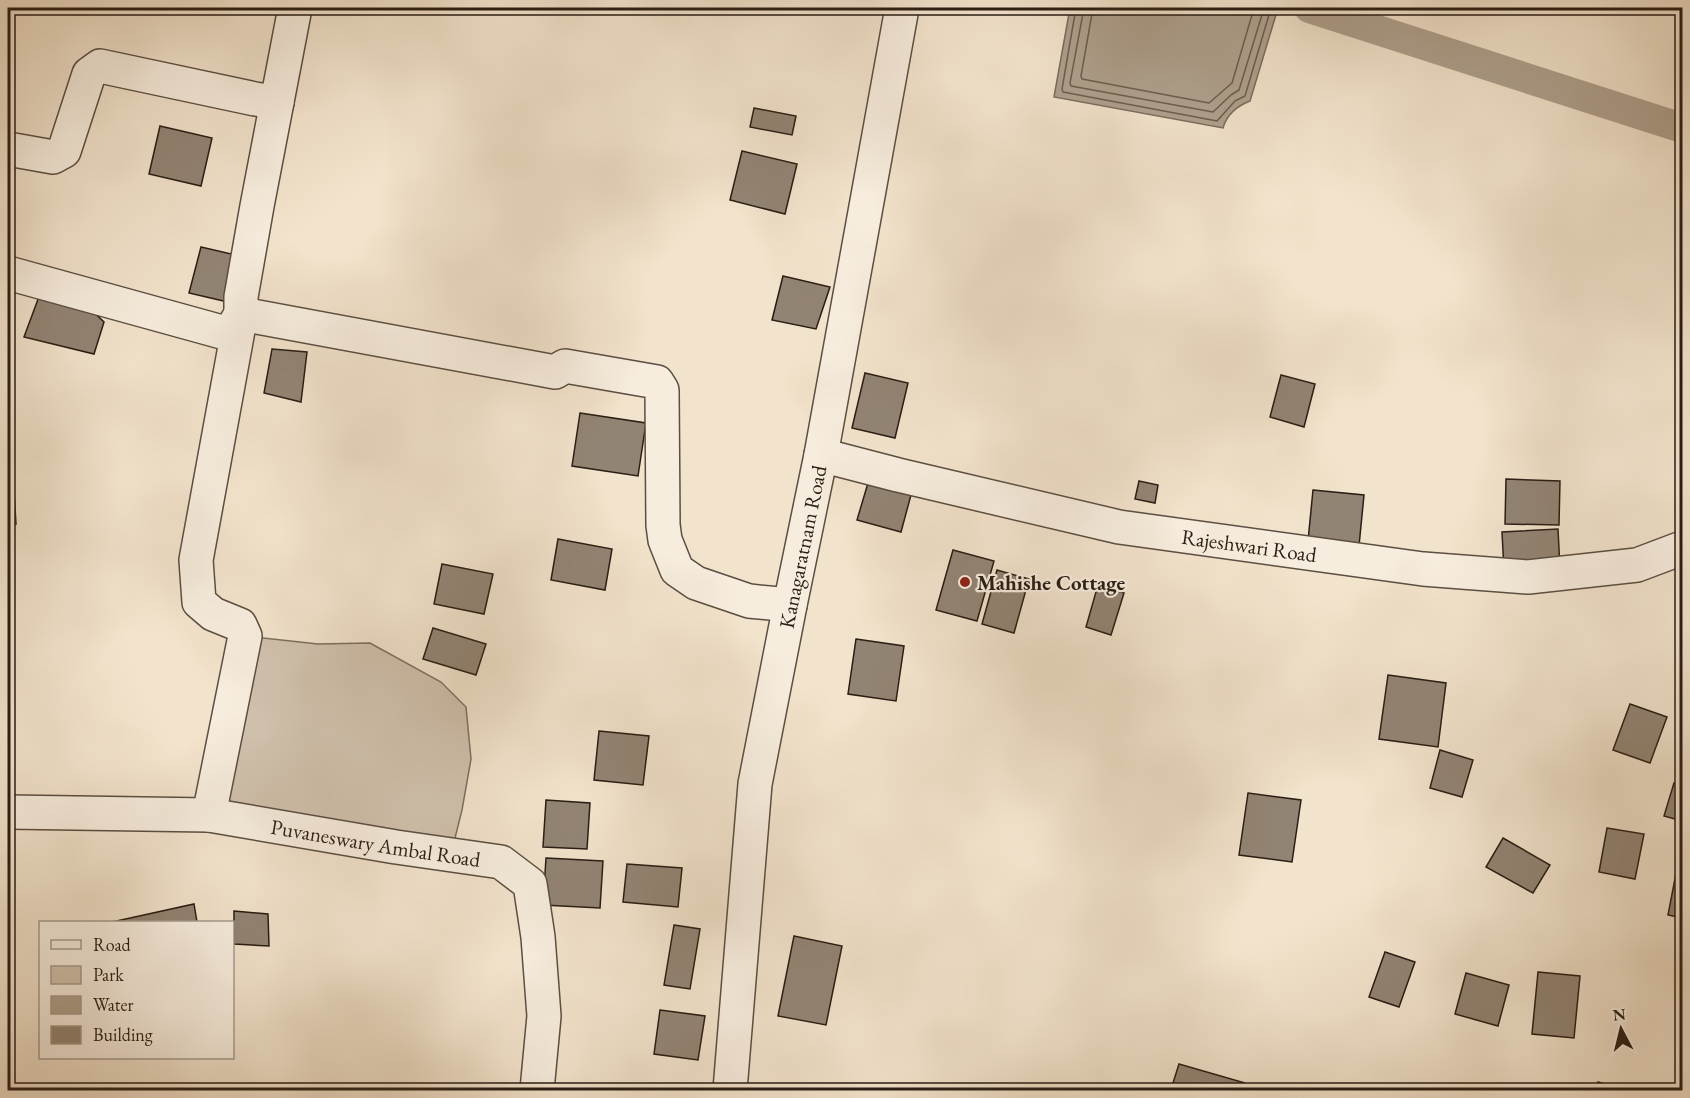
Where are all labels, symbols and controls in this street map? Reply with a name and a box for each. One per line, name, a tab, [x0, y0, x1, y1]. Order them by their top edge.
street label: Kanagaratnam Road	[772, 462, 832, 630]
street label: Rajeshwari Road	[1180, 522, 1319, 568]
place label: Mahishe Cottage	[977, 569, 1126, 596]
marker: Mahishe Cottage	[958, 575, 972, 589]
street label: Puvaneswary Ambal Road	[269, 812, 483, 872]
legend	[39, 921, 234, 1059]
text: Road	[93, 933, 132, 956]
text: Park	[93, 963, 124, 986]
text: Water	[93, 993, 134, 1016]
north arrow	[1591, 999, 1651, 1059]
text: N	[1612, 1003, 1627, 1026]
text: Building	[93, 1023, 153, 1046]

